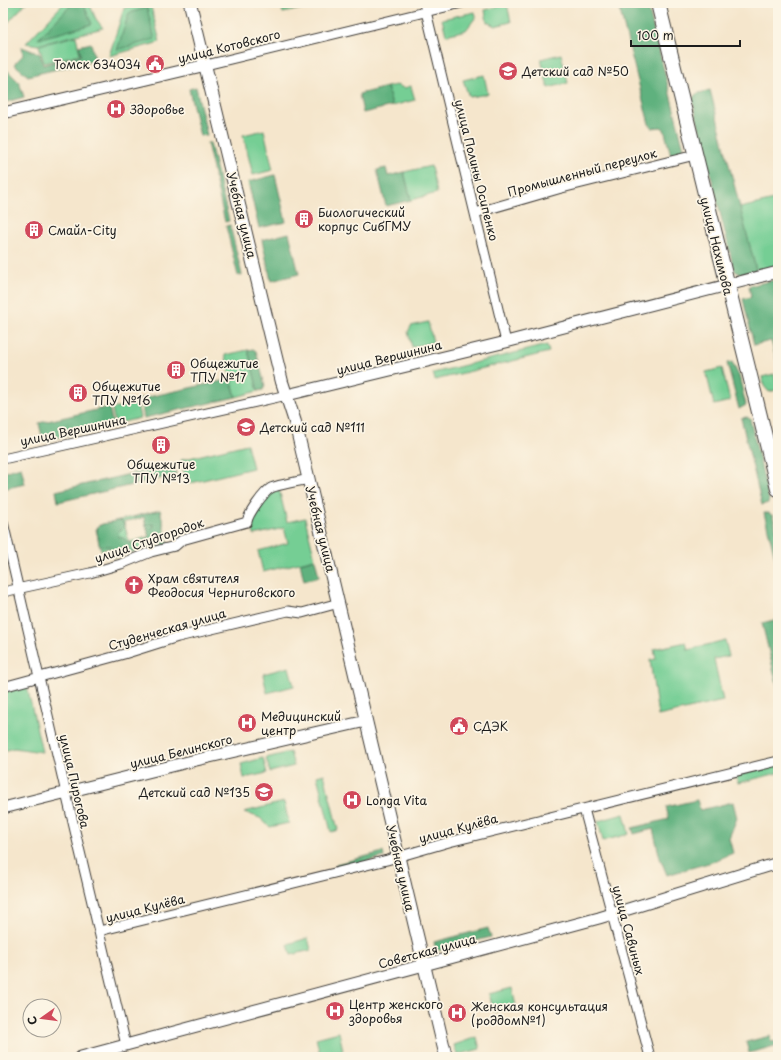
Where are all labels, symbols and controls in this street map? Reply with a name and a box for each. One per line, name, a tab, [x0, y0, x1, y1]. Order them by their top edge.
scale bar	[631, 22, 740, 48]
street label: улица Котовского	[176, 25, 282, 67]
text: 100 m	[637, 26, 674, 44]
public building icon: Томск 634034	[144, 53, 166, 75]
place label: Томск 634034	[54, 55, 141, 73]
school or university icon: Детский сад №50	[497, 60, 519, 82]
place label: Детский сад №50	[521, 62, 629, 80]
street label: улица Полины Осипенко	[451, 97, 503, 243]
hospital icon: Здоровье	[105, 98, 127, 120]
place label: Здоровье	[129, 100, 185, 118]
street label: Промышленный переулок	[505, 143, 659, 201]
street label: Учебная улица	[223, 170, 262, 260]
street label: улица Нахимова	[696, 195, 738, 297]
place label: Биологический корпус СибГМУ	[318, 203, 411, 235]
building icon: Биологический корпус СибГМУ	[293, 208, 315, 230]
building icon: Смайл-City	[23, 219, 45, 241]
place label: Смайл-City	[48, 221, 117, 239]
street label: улица Вершинина	[334, 335, 444, 379]
place label: Общежитие ТПУ №17	[190, 354, 259, 386]
building icon: Общежитие ТПУ №17	[165, 359, 187, 381]
place label: Общежитие ТПУ №16	[92, 377, 161, 409]
building icon: Общежитие ТПУ №16	[67, 382, 89, 404]
street label: улица Вершинина	[18, 410, 128, 450]
school or university icon: Детский сад №111	[235, 416, 257, 438]
place label: Детский сад №111	[259, 418, 365, 436]
building icon: Общежитие ТПУ №13	[150, 434, 172, 456]
place label: Общежитие ТПУ №13	[127, 455, 195, 487]
street label: Учебная улица	[302, 484, 341, 574]
street label: улица Студгородок	[92, 513, 207, 567]
place label: Храм святителя Феодосия Черниговского	[148, 569, 296, 601]
church icon: Храм святителя Феодосия Черниговского	[123, 574, 145, 596]
street label: Студенческая улица	[106, 603, 228, 654]
place label: Медицинский центр	[261, 707, 341, 739]
hospital icon: Медицинский центр	[236, 712, 258, 734]
public building icon: СДЭК	[448, 715, 470, 737]
place label: СДЭК	[473, 717, 508, 735]
street label: улица Белинского	[128, 730, 234, 772]
street label: улица Пирогова	[55, 732, 95, 831]
school or university icon: Детский сад №135	[253, 781, 275, 803]
place label: Детский сад №135	[138, 783, 250, 801]
hospital icon: Longa Vita	[341, 789, 363, 811]
place label: Longa Vita	[366, 791, 428, 809]
street label: улица Кулёва	[417, 809, 500, 847]
street label: Учебная улица	[382, 823, 420, 913]
street label: улица Савиных	[608, 883, 650, 977]
street label: улица Кулёва	[104, 889, 187, 927]
street label: Советская улица	[376, 929, 478, 973]
place label: Центр женского здоровья	[348, 995, 443, 1027]
place label: Женская консультация (роддом№1)	[471, 997, 608, 1029]
north arrow	[22, 998, 62, 1038]
hospital icon: Центр женского здоровья	[324, 1000, 346, 1022]
hospital icon: Женская консультация (роддом№1)	[446, 1002, 468, 1024]
text: С	[23, 1014, 41, 1027]

